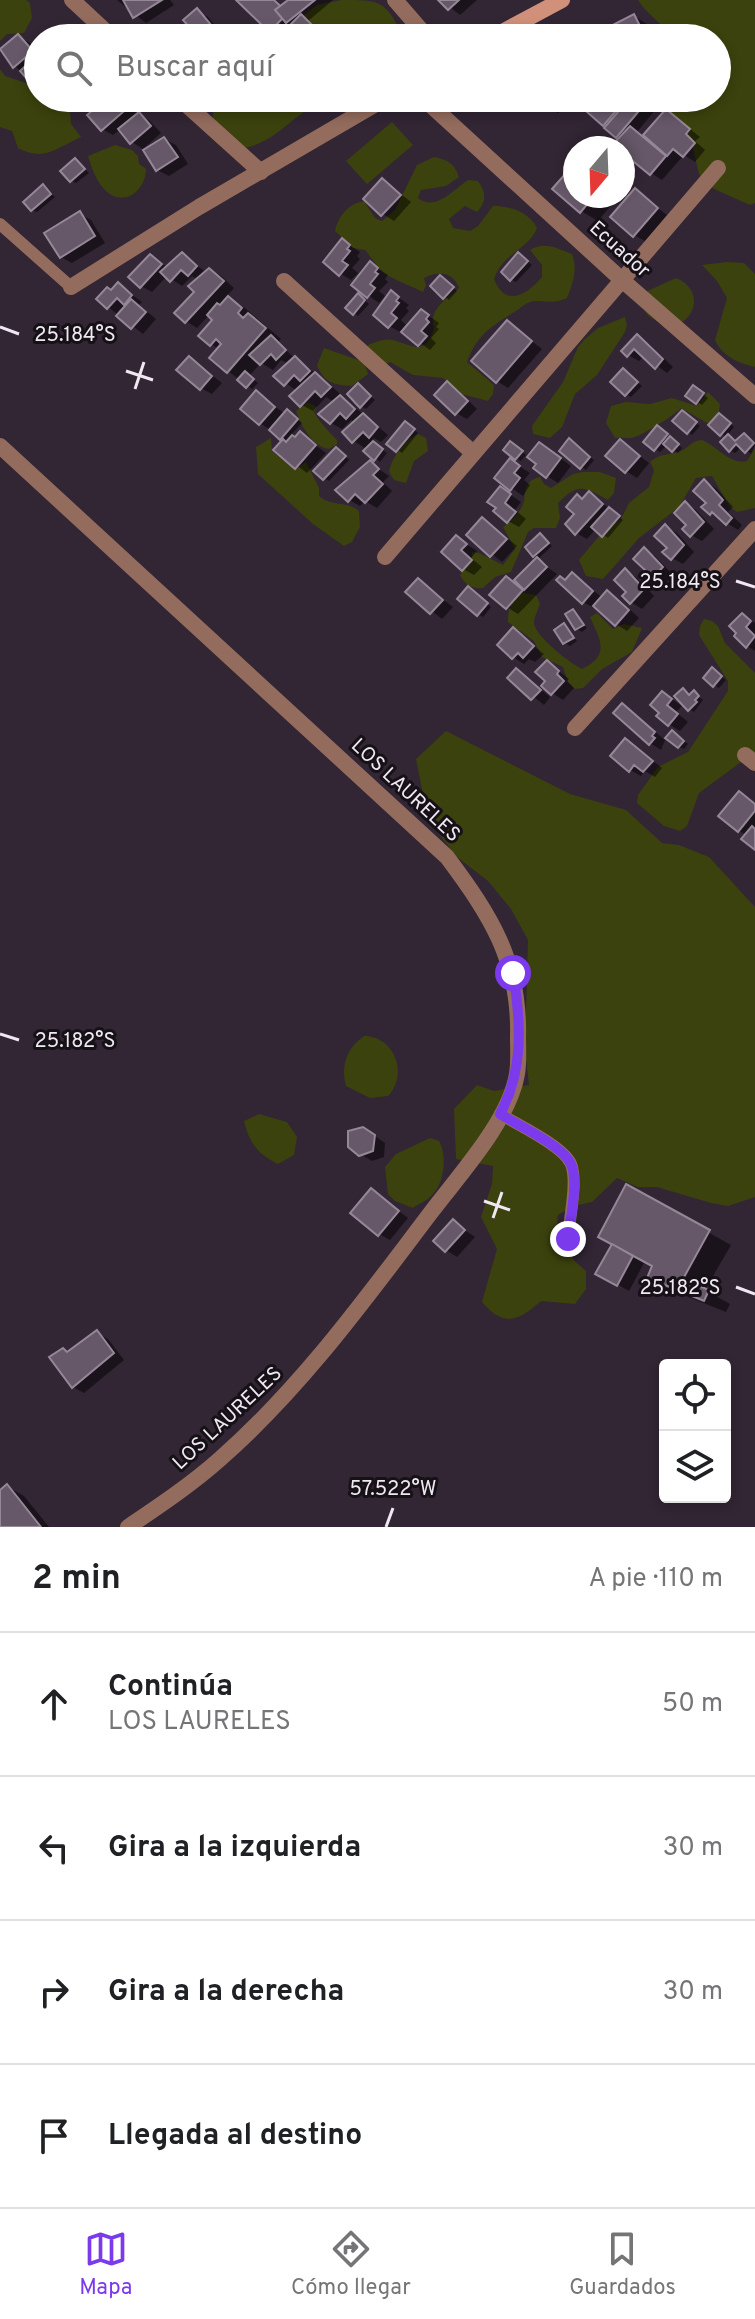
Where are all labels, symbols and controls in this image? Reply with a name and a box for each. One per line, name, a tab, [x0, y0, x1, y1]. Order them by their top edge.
search box	[24, 24, 731, 112]
icon: search	[52, 46, 96, 90]
text: Buscar aquí	[116, 50, 274, 87]
north arrow	[563, 136, 635, 208]
street label: Ecuador	[583, 216, 655, 284]
text: 25.184°S	[34, 323, 116, 349]
text: 25.184°S	[639, 570, 721, 596]
street label: LOS LAURELES	[345, 734, 465, 848]
route start	[495, 955, 531, 991]
text: 25.182°S	[35, 1029, 115, 1055]
route end	[550, 1221, 586, 1257]
text: 25.182°S	[640, 1276, 720, 1302]
map controls	[659, 1359, 731, 1503]
button: locate	[659, 1359, 731, 1431]
street label: LOS LAURELES	[168, 1362, 288, 1476]
button: layers	[659, 1431, 731, 1503]
text: 57.522°W	[350, 1477, 436, 1503]
text: 2 min	[32, 1558, 121, 1601]
text: A pie · 110 m	[589, 1563, 723, 1596]
text: Continúa	[108, 1669, 233, 1706]
icon: ahead	[32, 1682, 76, 1726]
text: 50 m	[662, 1688, 723, 1721]
text: LOS LAURELES	[108, 1706, 291, 1739]
icon: left	[32, 1826, 76, 1870]
text: Gira a la izquierda	[108, 1830, 361, 1867]
text: 30 m	[663, 1832, 723, 1865]
icon: right	[32, 1970, 76, 2014]
text: Gira a la derecha	[108, 1974, 344, 2011]
text: 30 m	[663, 1976, 723, 2009]
icon: arrive	[32, 2114, 76, 2158]
text: Llegada al destino	[108, 2118, 362, 2155]
tab: Mapa	[79, 2227, 132, 2302]
tab: Cómo llegar	[291, 2227, 411, 2302]
tab: Guardados	[569, 2227, 676, 2302]

